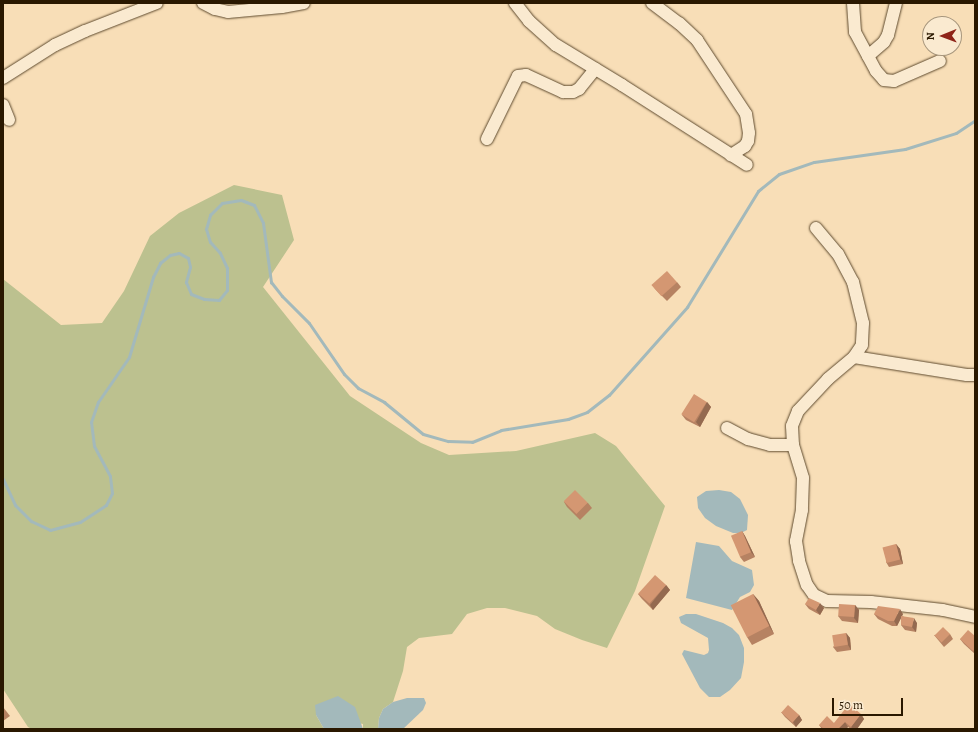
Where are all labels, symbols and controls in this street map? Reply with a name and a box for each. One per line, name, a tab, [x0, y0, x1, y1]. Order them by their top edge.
north arrow	[922, 16, 962, 56]
text: N	[923, 32, 938, 40]
scale bar	[834, 690, 905, 716]
text: 50 m	[839, 697, 863, 713]

